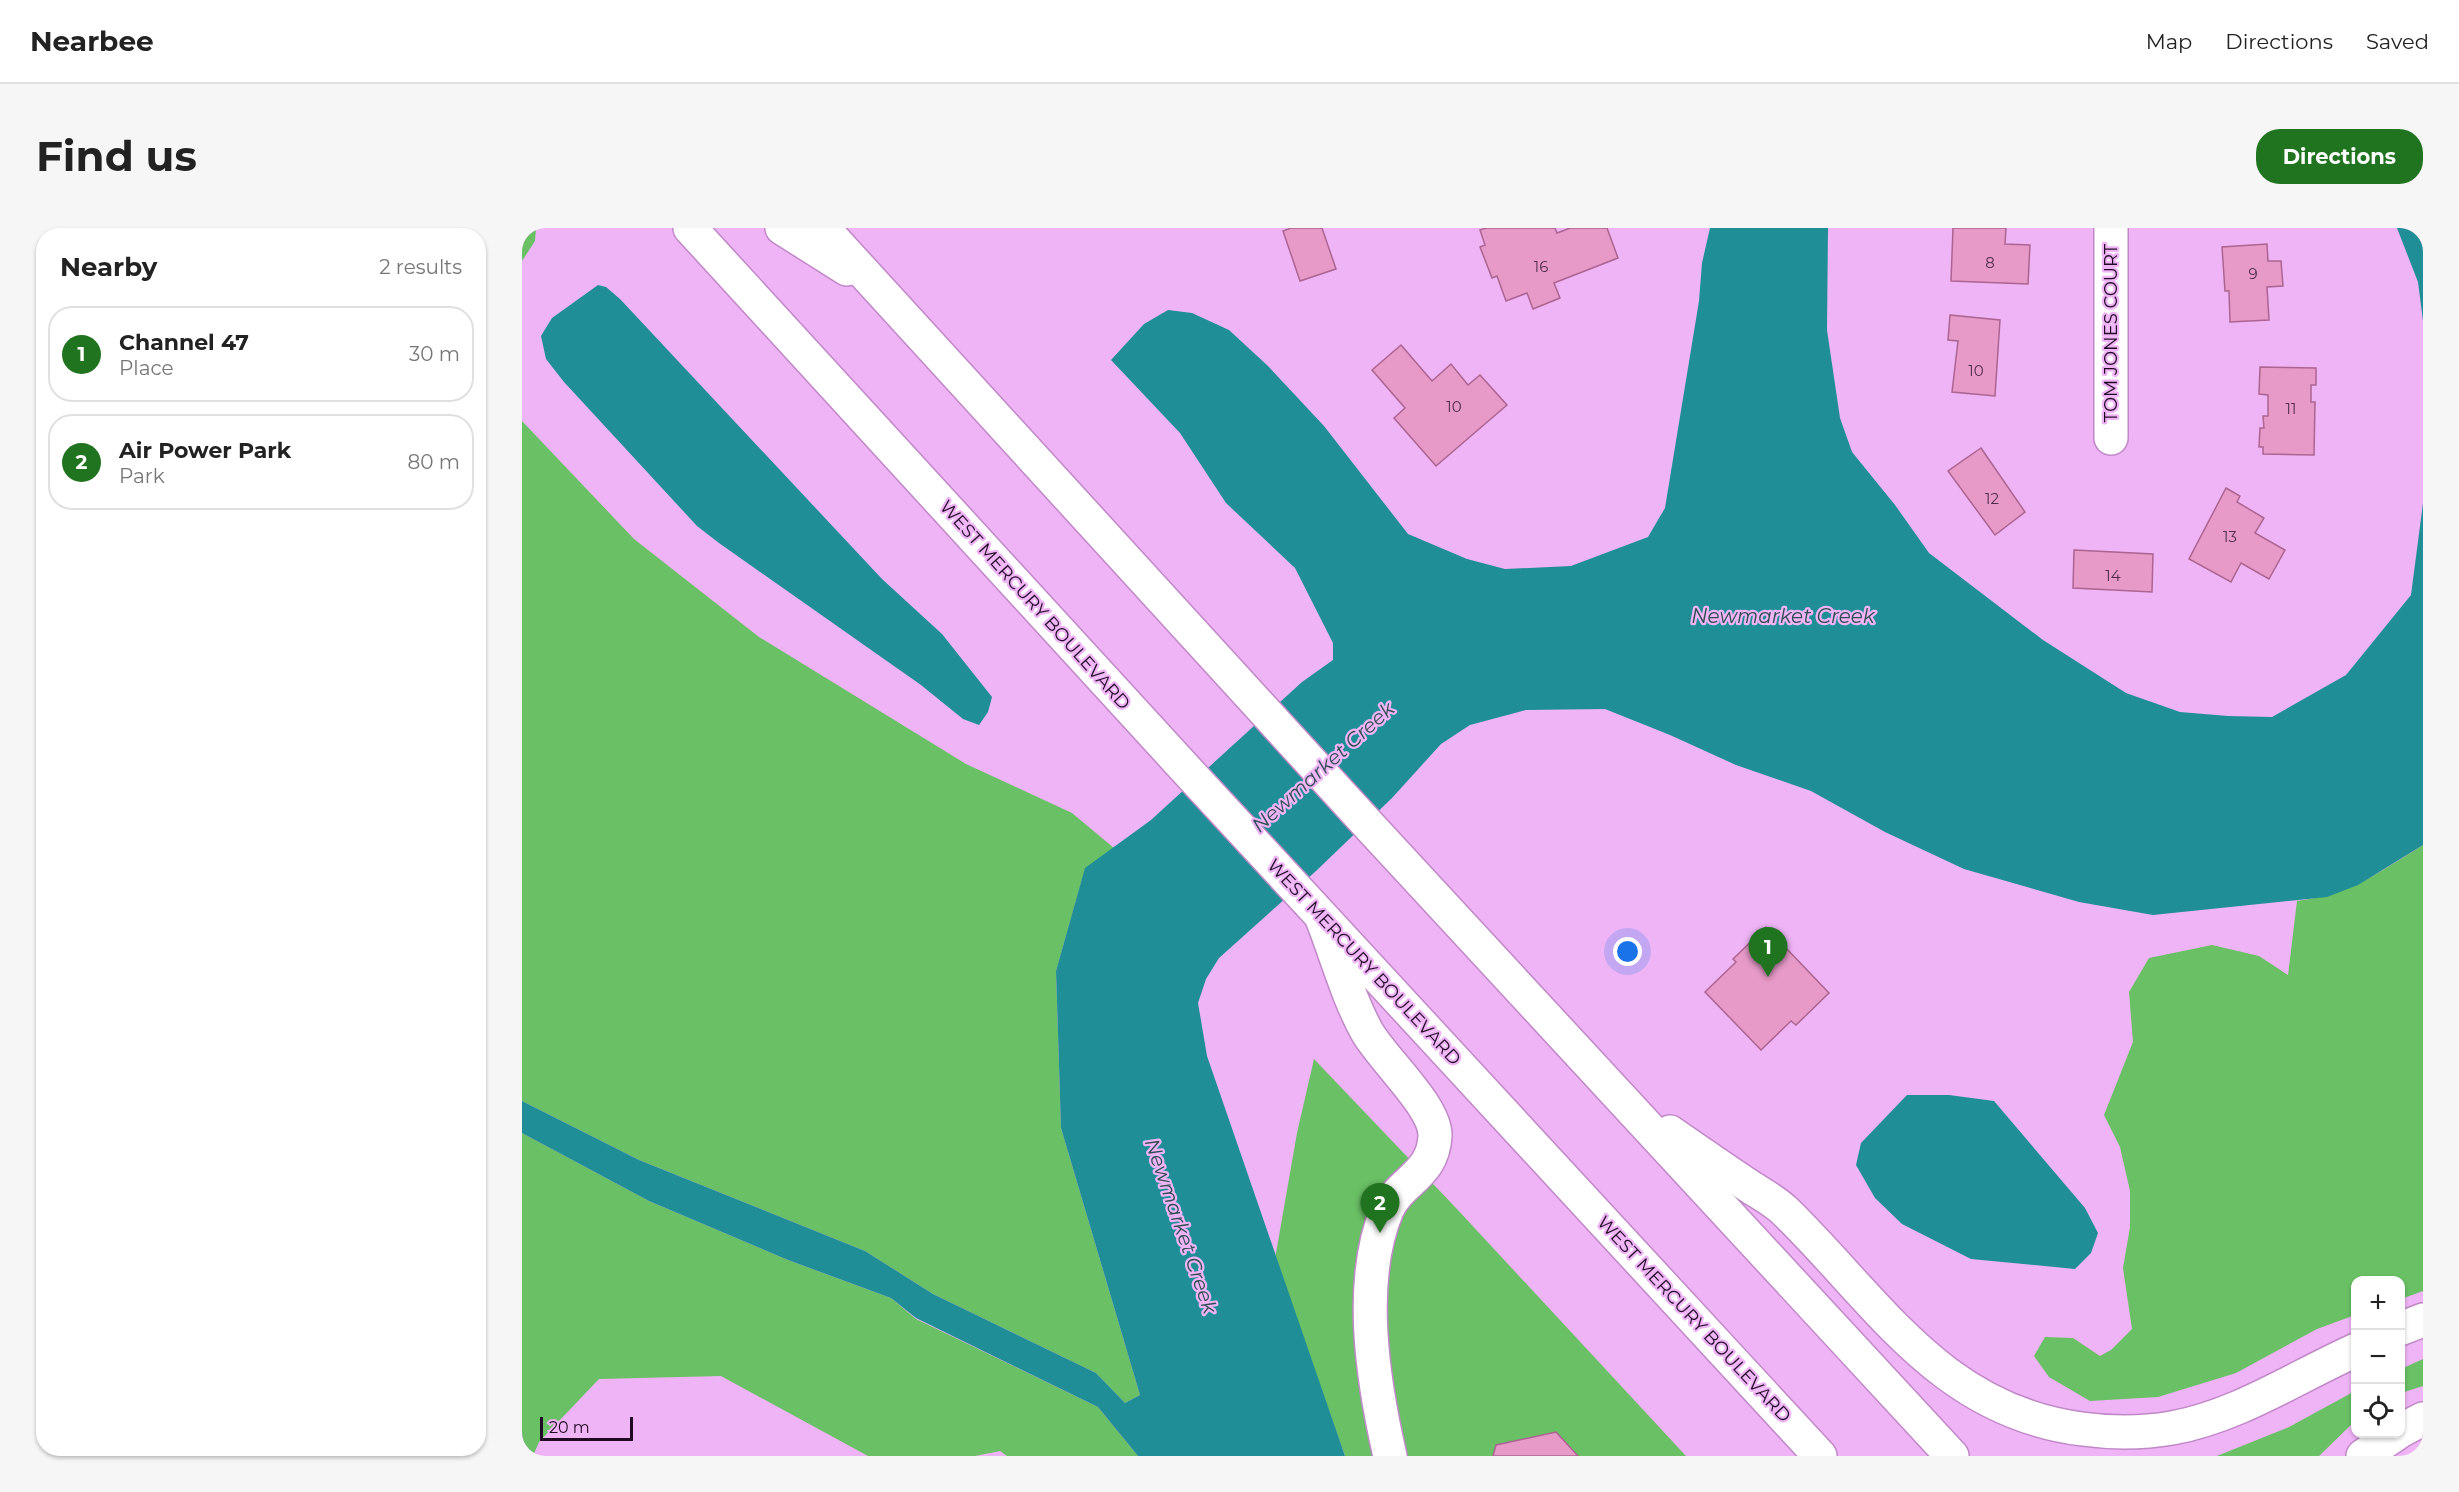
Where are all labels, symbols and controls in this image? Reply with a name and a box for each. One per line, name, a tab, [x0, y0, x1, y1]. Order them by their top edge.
text: Nearbee	[30, 24, 154, 58]
text: Map	[2146, 29, 2192, 54]
text: Directions	[2225, 29, 2333, 54]
text: Saved	[2366, 29, 2429, 54]
button: Directions	[2256, 129, 2423, 184]
text: Find us	[36, 130, 197, 182]
street label: TOM JONES COURT	[2100, 243, 2122, 422]
text: Nearby	[60, 251, 157, 283]
house number: 8	[1985, 253, 1995, 272]
text: 2 results	[379, 255, 462, 279]
house number: 16	[1534, 257, 1548, 276]
house number: 9	[2248, 264, 2258, 283]
text: Channel 47	[119, 329, 249, 356]
text: 1	[78, 342, 85, 366]
text: 30 m	[409, 342, 460, 366]
text: Place	[119, 356, 174, 380]
house number: 10	[1968, 361, 1984, 380]
house number: 10	[1446, 397, 1462, 416]
house number: 11	[2286, 399, 2296, 418]
text: Air Power Park	[119, 437, 291, 464]
text: 2	[76, 450, 87, 474]
text: 80 m	[408, 450, 460, 474]
text: Park	[119, 464, 165, 488]
house number: 12	[1985, 489, 1999, 508]
street label: WEST MERCURY BOULEVARD	[935, 496, 1135, 714]
house number: 13	[2223, 527, 2237, 546]
house number: 14	[2105, 566, 2121, 585]
water label: Newmarket Creek	[1691, 604, 1876, 628]
water label: Newmarket Creek	[1247, 696, 1400, 837]
street label: WEST MERCURY BOULEVARD	[1263, 854, 1465, 1070]
pin: 1	[1748, 928, 1788, 977]
your location	[1613, 937, 1642, 966]
water label: Newmarket Creek	[1140, 1135, 1223, 1318]
pin: 2	[1360, 1184, 1400, 1233]
street label: WEST MERCURY BOULEVARD	[1593, 1211, 1795, 1427]
map controls	[2351, 1276, 2405, 1438]
button: +	[2351, 1276, 2405, 1330]
button: −	[2351, 1330, 2405, 1384]
button: locate	[2351, 1384, 2405, 1438]
scale bar	[540, 1414, 633, 1442]
text: 20 m	[549, 1418, 590, 1437]

